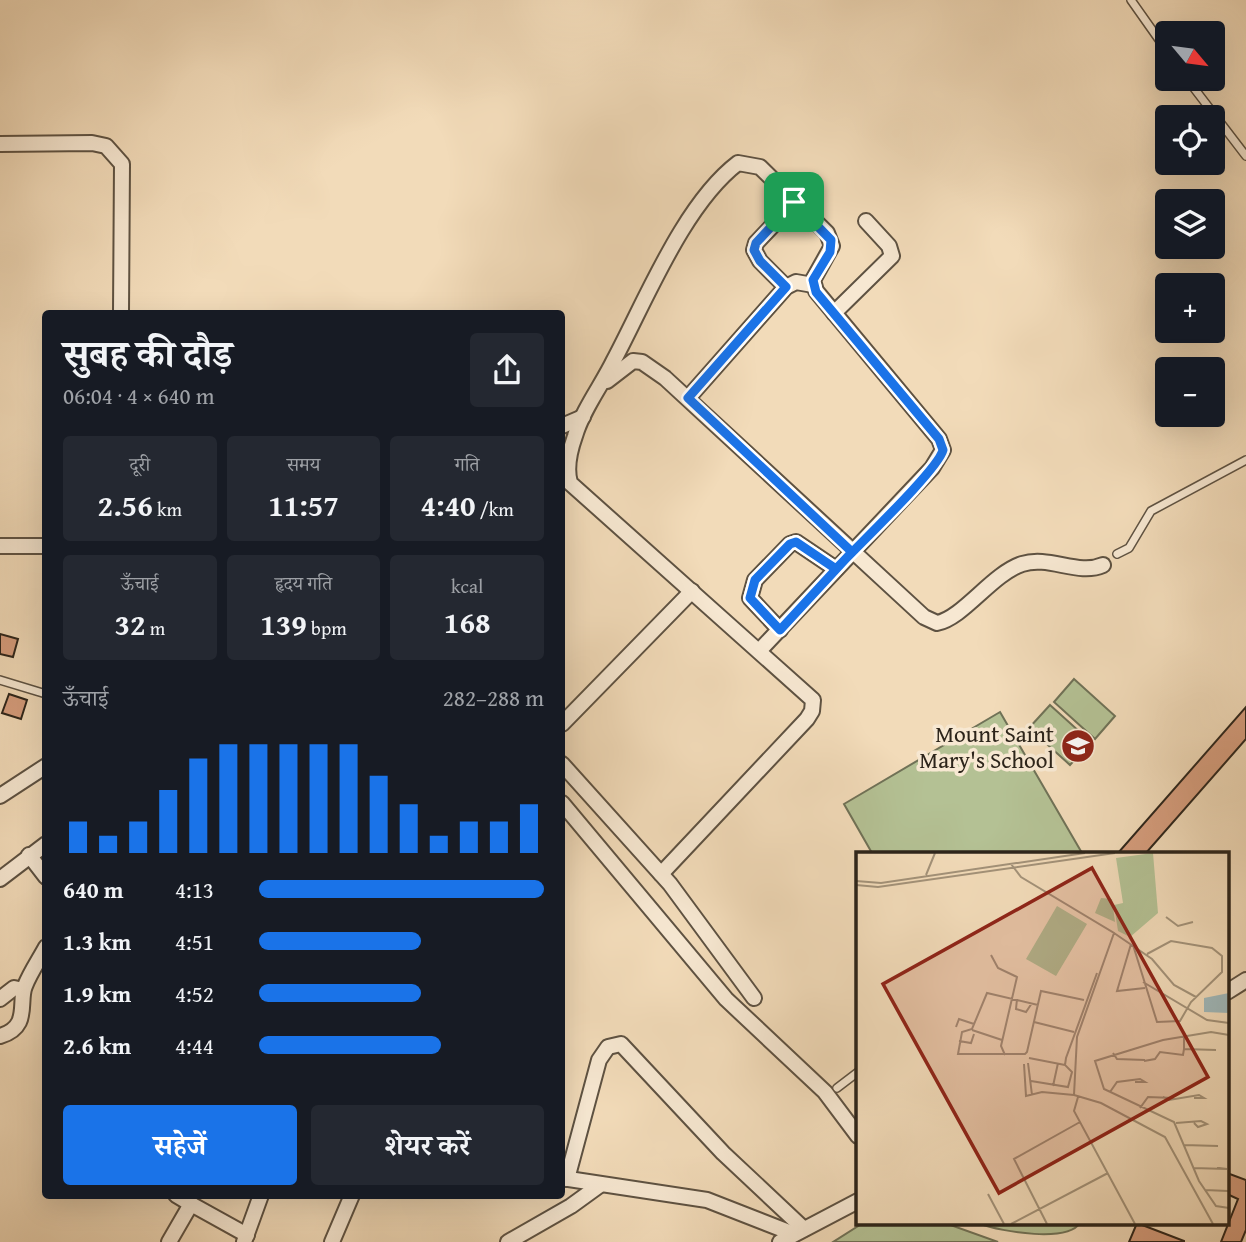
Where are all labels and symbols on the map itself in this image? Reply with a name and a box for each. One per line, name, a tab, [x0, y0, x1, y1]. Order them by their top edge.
north arrow	[1155, 21, 1225, 91]
pin	[764, 172, 824, 232]
place label: Mount Saint Mary's School	[919, 717, 1054, 776]
school or university icon: Mount Saint Mary's School	[1059, 727, 1097, 765]
inset map	[856, 852, 1228, 1224]

